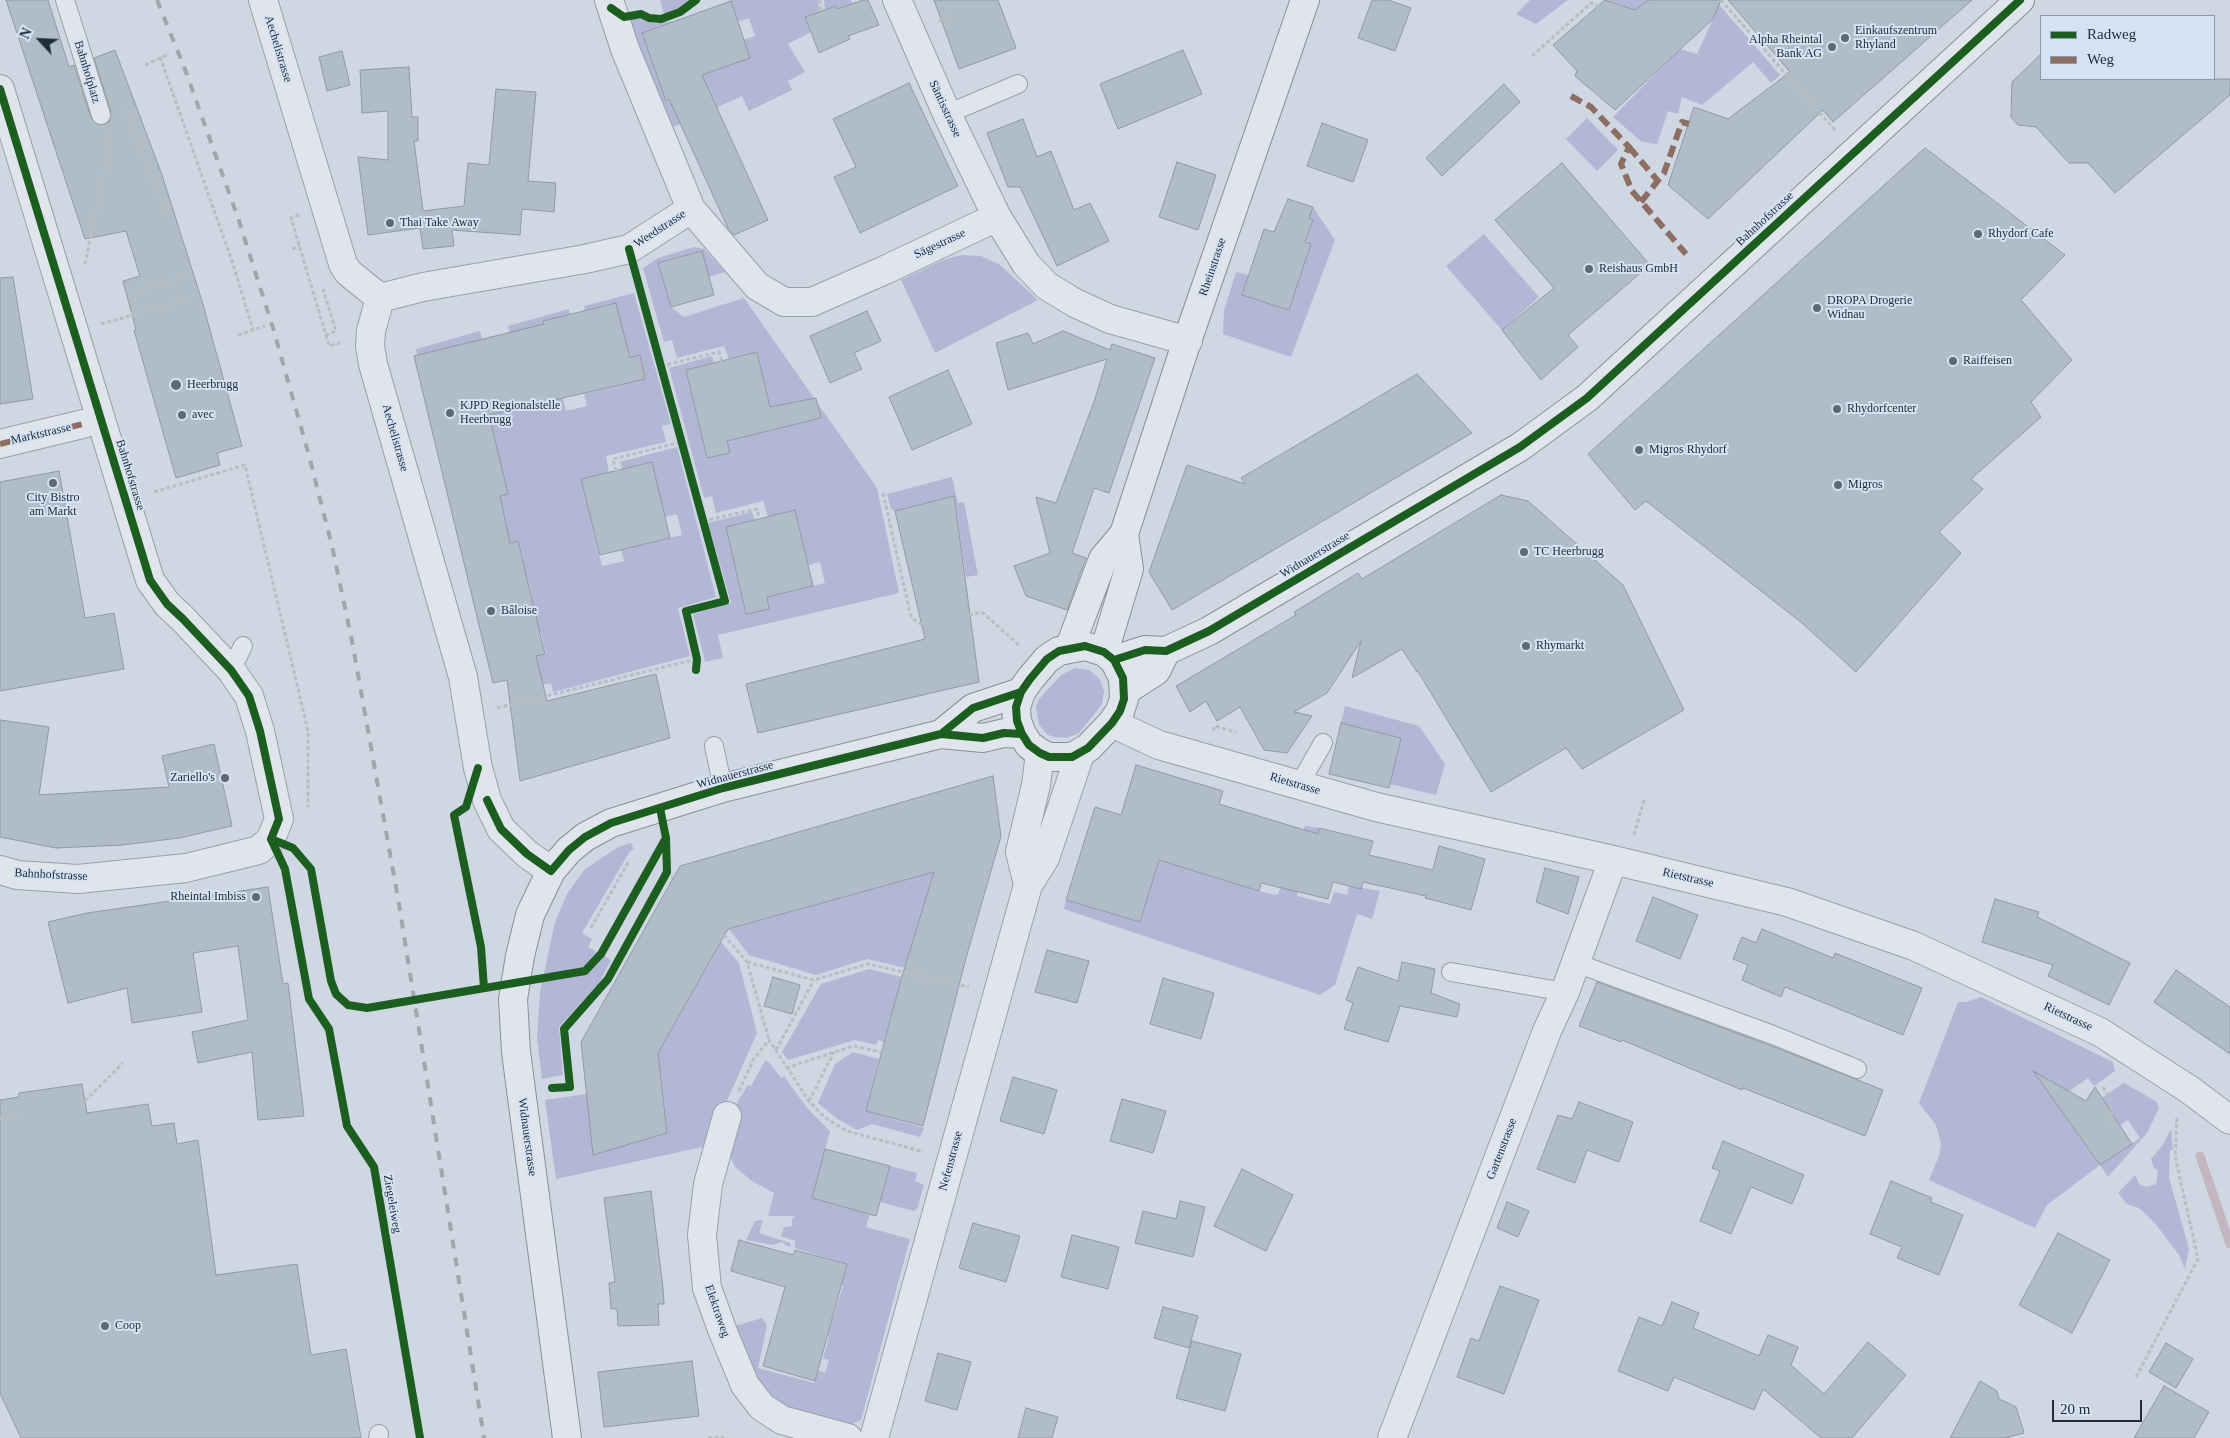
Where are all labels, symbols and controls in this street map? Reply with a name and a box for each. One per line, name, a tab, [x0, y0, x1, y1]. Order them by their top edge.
street label: Aechelistrasse	[261, 14, 295, 84]
north arrow	[15, 15, 65, 65]
legend	[2040, 15, 2215, 80]
place label: Einkaufszentrum Rhyland	[1855, 24, 1937, 52]
text: N	[17, 26, 35, 41]
text: Radweg	[2087, 26, 2136, 42]
marker: Einkaufszentrum Rhyland	[1839, 32, 1851, 44]
place label: Alpha Rheintal Bank AG	[1749, 33, 1822, 61]
street label: Bahnhofplatz	[71, 39, 103, 105]
marker: Alpha Rheintal Bank AG	[1826, 41, 1838, 53]
text: Weg	[2087, 51, 2114, 67]
street label: Säntisstrasse	[926, 78, 964, 140]
street label: Bahnhofstrasse	[1733, 189, 1797, 249]
street label: Weedstrasse	[631, 207, 689, 251]
place label: Thai Take Away	[400, 216, 479, 230]
marker: Thai Take Away	[384, 217, 396, 229]
street label: Sägestrasse	[912, 226, 968, 262]
place label: Rhydorf Cafe	[1988, 227, 2054, 241]
marker: Rhydorf Cafe	[1972, 228, 1984, 240]
street label: Rheinstrasse	[1196, 236, 1230, 298]
place label: Reishaus GmbH	[1599, 262, 1678, 276]
marker: Reishaus GmbH	[1583, 263, 1595, 275]
place label: DROPA Drogerie Widnau	[1827, 294, 1912, 322]
marker: DROPA Drogerie Widnau	[1811, 302, 1823, 314]
place label: Raiffeisen	[1963, 354, 2012, 368]
marker: Raiffeisen	[1947, 355, 1959, 367]
marker: Heerbrugg	[169, 378, 183, 392]
place label: Heerbrugg	[187, 378, 238, 392]
place label: KJPD Regionalstelle Heerbrugg	[460, 399, 560, 427]
place label: Rhydorfcenter	[1847, 402, 1916, 416]
street label: Aechelistrasse	[379, 403, 411, 473]
marker: Rhydorfcenter	[1831, 403, 1843, 415]
marker: KJPD Regionalstelle Heerbrugg	[444, 407, 456, 419]
place label: avec	[192, 408, 214, 422]
marker: avec	[176, 409, 188, 421]
street label: Marktstrasse	[10, 420, 72, 448]
street label: Bahnhofstrasse	[112, 438, 148, 512]
place label: Migros Rhydorf	[1649, 443, 1727, 457]
marker: Migros Rhydorf	[1633, 444, 1645, 456]
marker: City Bistro am Markt	[47, 477, 59, 489]
place label: Migros	[1848, 478, 1883, 492]
marker: Migros	[1832, 479, 1844, 491]
place label: City Bistro am Markt	[26, 491, 80, 519]
street label: Widnauerstrasse	[1278, 529, 1352, 581]
place label: TC Heerbrugg	[1534, 545, 1604, 559]
marker: TC Heerbrugg	[1518, 546, 1530, 558]
place label: Bâloise	[501, 604, 537, 618]
marker: Bâloise	[485, 605, 497, 617]
place label: Rhymarkt	[1536, 639, 1584, 653]
marker: Rhymarkt	[1520, 640, 1532, 652]
street label: Widnauerstrasse	[695, 758, 775, 792]
street label: Rietstrasse	[1268, 770, 1322, 798]
place label: Zariello's	[170, 771, 215, 785]
marker: Zariello's	[219, 772, 231, 784]
street label: Rietstrasse	[1661, 865, 1715, 891]
street label: Bahnhofstrasse	[14, 866, 88, 884]
place label: Rheintal Imbiss	[170, 890, 246, 904]
marker: Rheintal Imbiss	[250, 891, 262, 903]
street label: Rietstrasse	[2041, 999, 2095, 1035]
street label: Widnauerstrasse	[514, 1097, 540, 1177]
street label: Gartenstrasse	[1484, 1116, 1520, 1182]
street label: Nefenstrasse	[936, 1130, 966, 1192]
street label: Ziegeleiweg	[380, 1174, 404, 1234]
street label: Elektraweg	[701, 1283, 733, 1339]
place label: Coop	[115, 1319, 141, 1333]
marker: Coop	[99, 1320, 111, 1332]
scale bar	[2055, 1390, 2145, 1422]
text: 20 m	[2060, 1401, 2090, 1417]

